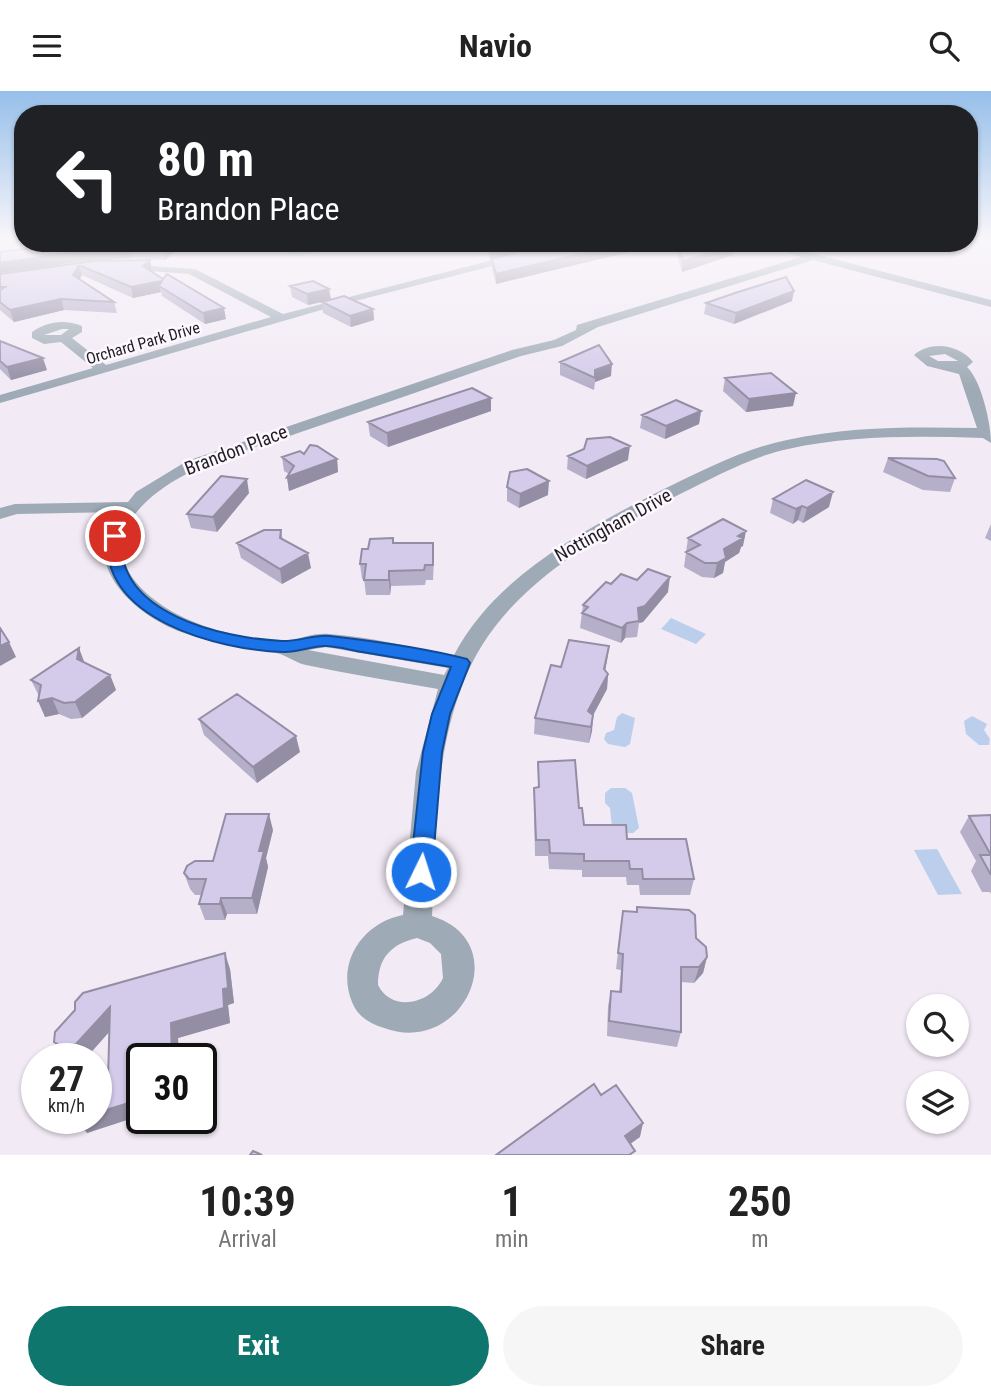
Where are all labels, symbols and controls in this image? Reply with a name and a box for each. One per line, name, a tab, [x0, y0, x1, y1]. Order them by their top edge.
icon: menu	[28, 27, 66, 65]
text: Navio	[459, 27, 532, 65]
icon: search	[925, 27, 963, 65]
text: 80 m	[157, 131, 254, 188]
icon: left	[42, 133, 133, 224]
text: Brandon Place	[157, 190, 339, 228]
street label: Orchard Park Drive	[84, 318, 202, 368]
street label: Brandon Place	[181, 420, 291, 480]
street label: Nottingham Drive	[550, 483, 676, 567]
pin	[85, 506, 145, 566]
icon: arrive	[96, 517, 134, 555]
position arrow	[384, 835, 458, 909]
map controls	[906, 994, 969, 1134]
button: search	[906, 994, 969, 1057]
speed limit sign: 30	[126, 1043, 217, 1134]
text: 27	[49, 1059, 84, 1100]
button: layers	[906, 1071, 969, 1134]
text: km/h	[48, 1095, 85, 1116]
text: 10:39	[199, 1177, 296, 1226]
text: 1	[501, 1177, 522, 1226]
text: 250	[728, 1177, 792, 1226]
text: Arrival	[218, 1226, 277, 1253]
text: min	[495, 1226, 529, 1253]
text: m	[751, 1226, 768, 1253]
button: Exit	[28, 1306, 489, 1386]
button: Share	[503, 1306, 963, 1386]

